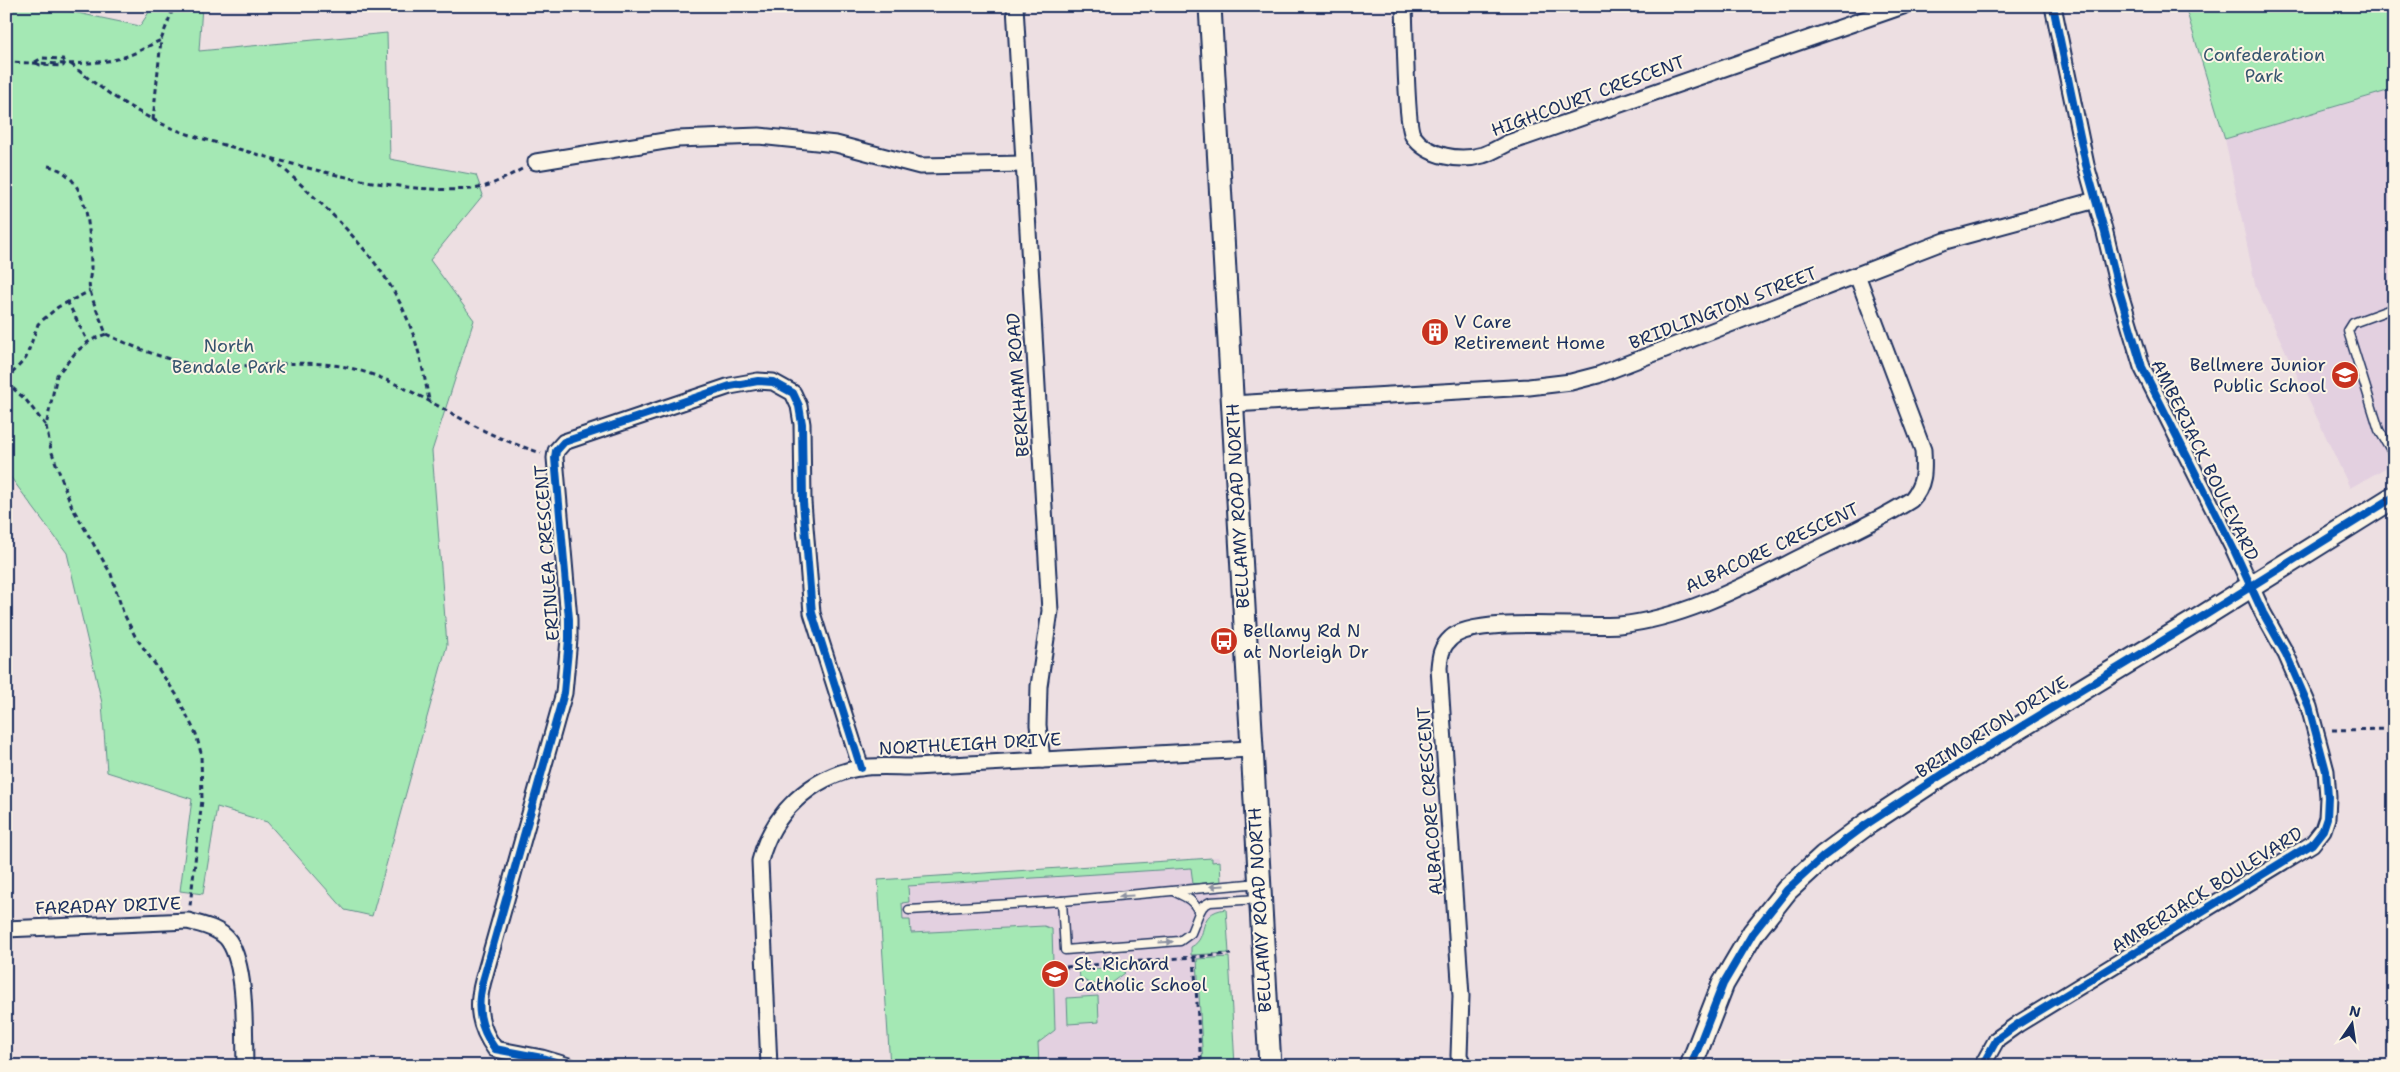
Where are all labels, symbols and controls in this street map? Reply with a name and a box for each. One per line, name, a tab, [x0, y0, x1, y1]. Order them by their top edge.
park label: Confederation Park	[2203, 43, 2325, 88]
street label: HIGHCOURT CRESCENT	[1488, 50, 1688, 142]
street label: BRIDLINGTON STREET	[1625, 261, 1821, 355]
place label: V Care Retirement Home	[1454, 310, 1605, 355]
street label: BERKHAM ROAD	[1001, 312, 1035, 458]
building icon: V Care Retirement Home	[1420, 317, 1450, 347]
park label: North Bendale Park	[172, 334, 286, 379]
place label: Bellmere Junior Public School	[2190, 353, 2327, 398]
street label: AMBERJACK BOULEVARD	[2146, 355, 2264, 565]
school or university icon: Bellmere Junior Public School	[2330, 360, 2360, 390]
street label: BELLAMY ROAD NORTH	[1221, 403, 1255, 609]
street label: ERINLEA CRESCENT	[529, 464, 565, 642]
street label: ALBACORE CRESCENT	[1681, 497, 1863, 599]
place label: Bellamy Rd N at Norleigh Dr	[1243, 619, 1369, 664]
bus stop icon: Bellamy Rd N at Norleigh Dr	[1209, 626, 1239, 656]
street label: BRIMORTON DRIVE	[1911, 670, 2073, 784]
street label: ALBACORE CRESCENT	[1411, 706, 1449, 896]
street label: NORTHLEIGH DRIVE	[878, 727, 1062, 761]
street label: BELLAMY ROAD NORTH	[1243, 807, 1277, 1013]
street label: AMBERJACK BOULEVARD	[2107, 821, 2307, 959]
one-way arrow	[1208, 883, 1224, 891]
street label: FARADAY DRIVE	[35, 891, 181, 921]
one-way arrow	[1118, 892, 1134, 900]
one-way arrow	[1158, 937, 1174, 945]
place label: St. Richard Catholic School	[1074, 952, 1208, 997]
school or university icon: St. Richard Catholic School	[1040, 959, 1070, 989]
north arrow	[2328, 1000, 2378, 1050]
text: N	[2347, 1001, 2362, 1021]

